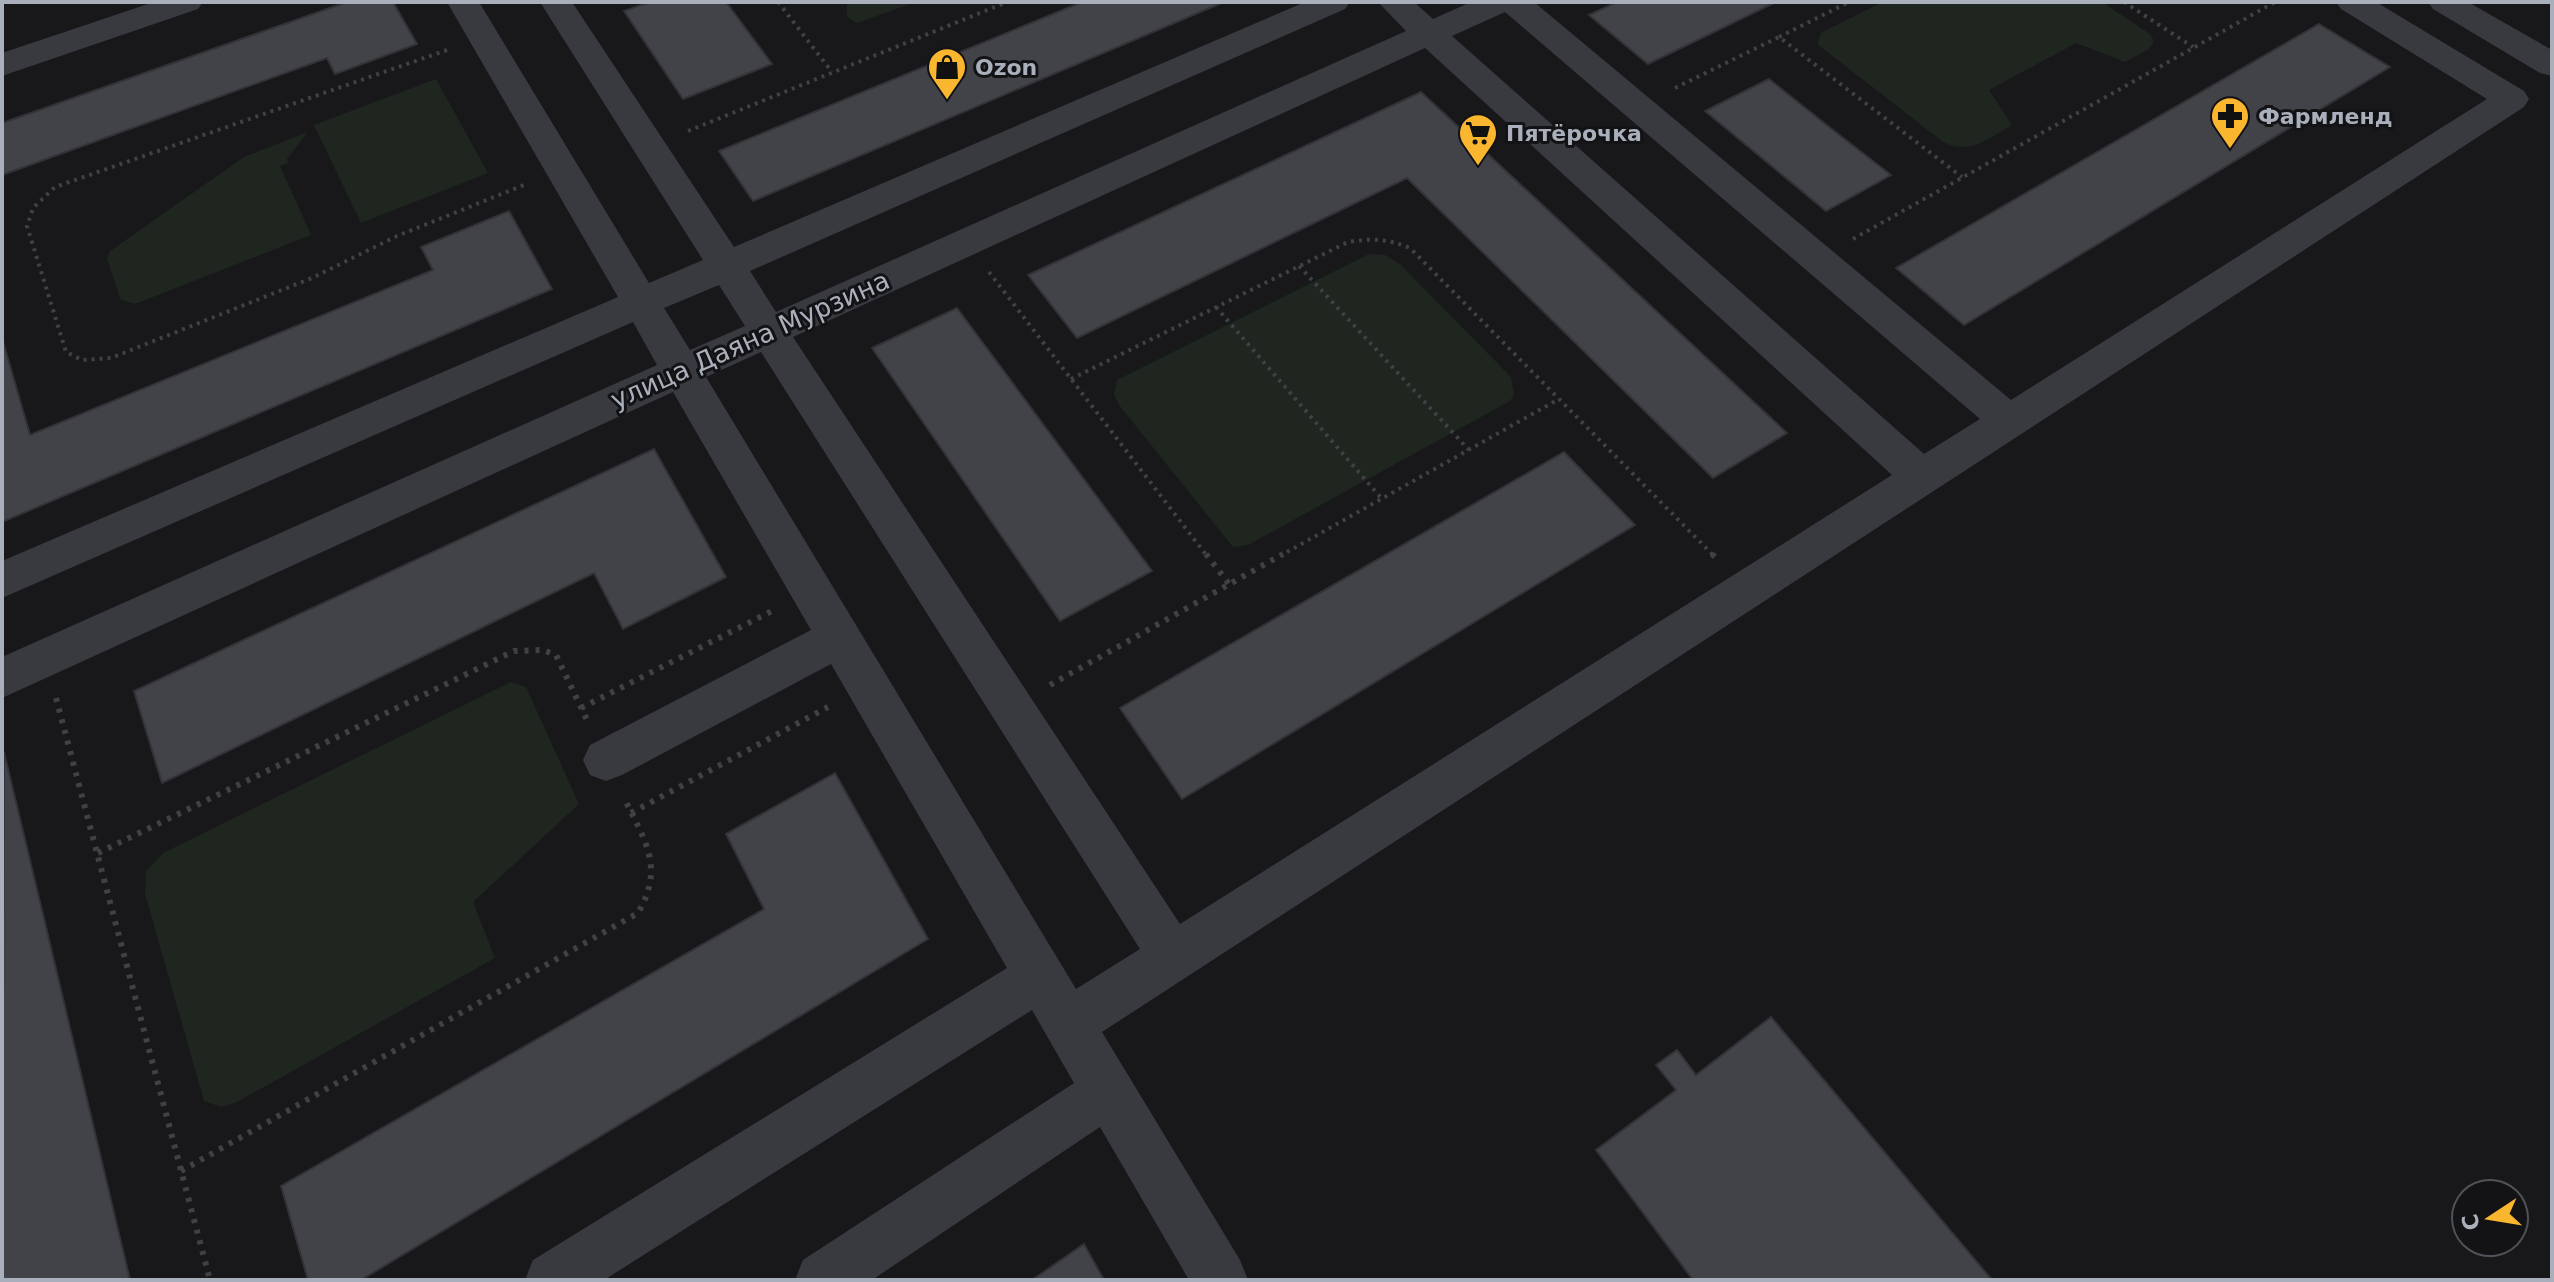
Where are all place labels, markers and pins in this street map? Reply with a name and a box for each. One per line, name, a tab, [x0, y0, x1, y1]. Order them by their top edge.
shop icon: Ozon	[926, 46, 968, 101]
place label: Ozon	[975, 55, 1037, 80]
pharmacy icon: Фармленд	[2209, 95, 2251, 150]
place label: Фармленд	[2258, 104, 2392, 129]
supermarket icon: Пятёрочка	[1457, 112, 1499, 167]
place label: Пятёрочка	[1506, 121, 1642, 146]

